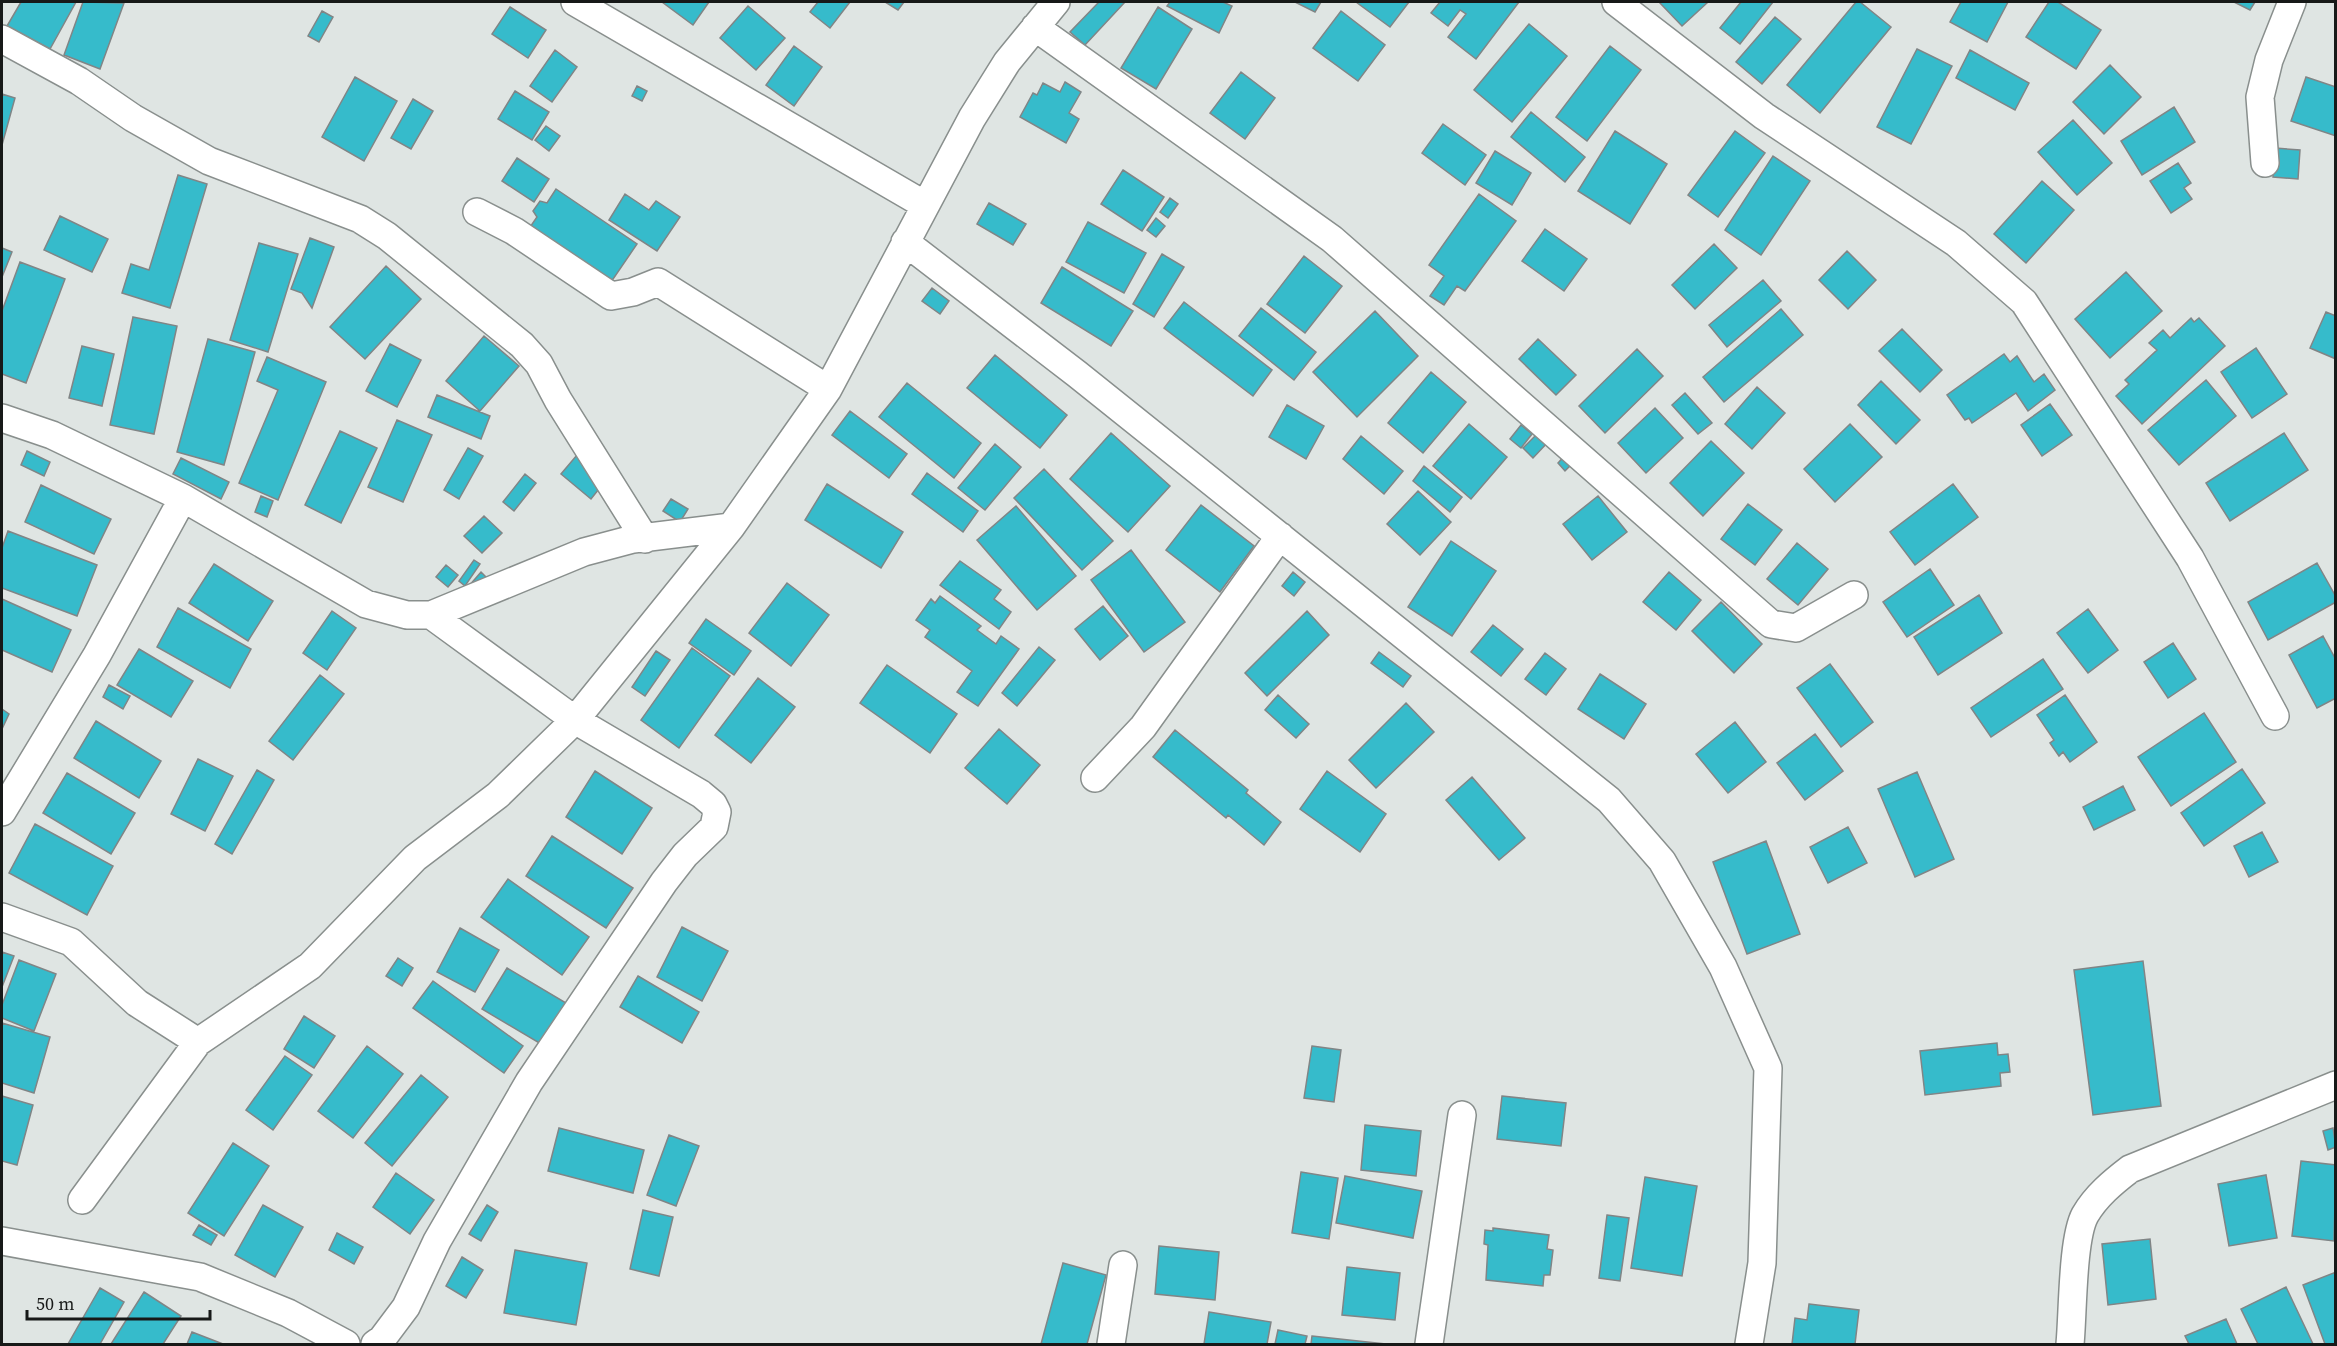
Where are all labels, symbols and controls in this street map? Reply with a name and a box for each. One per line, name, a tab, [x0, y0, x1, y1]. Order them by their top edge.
scale bar	[27, 1283, 210, 1321]
text: 50 m	[36, 1291, 74, 1316]

